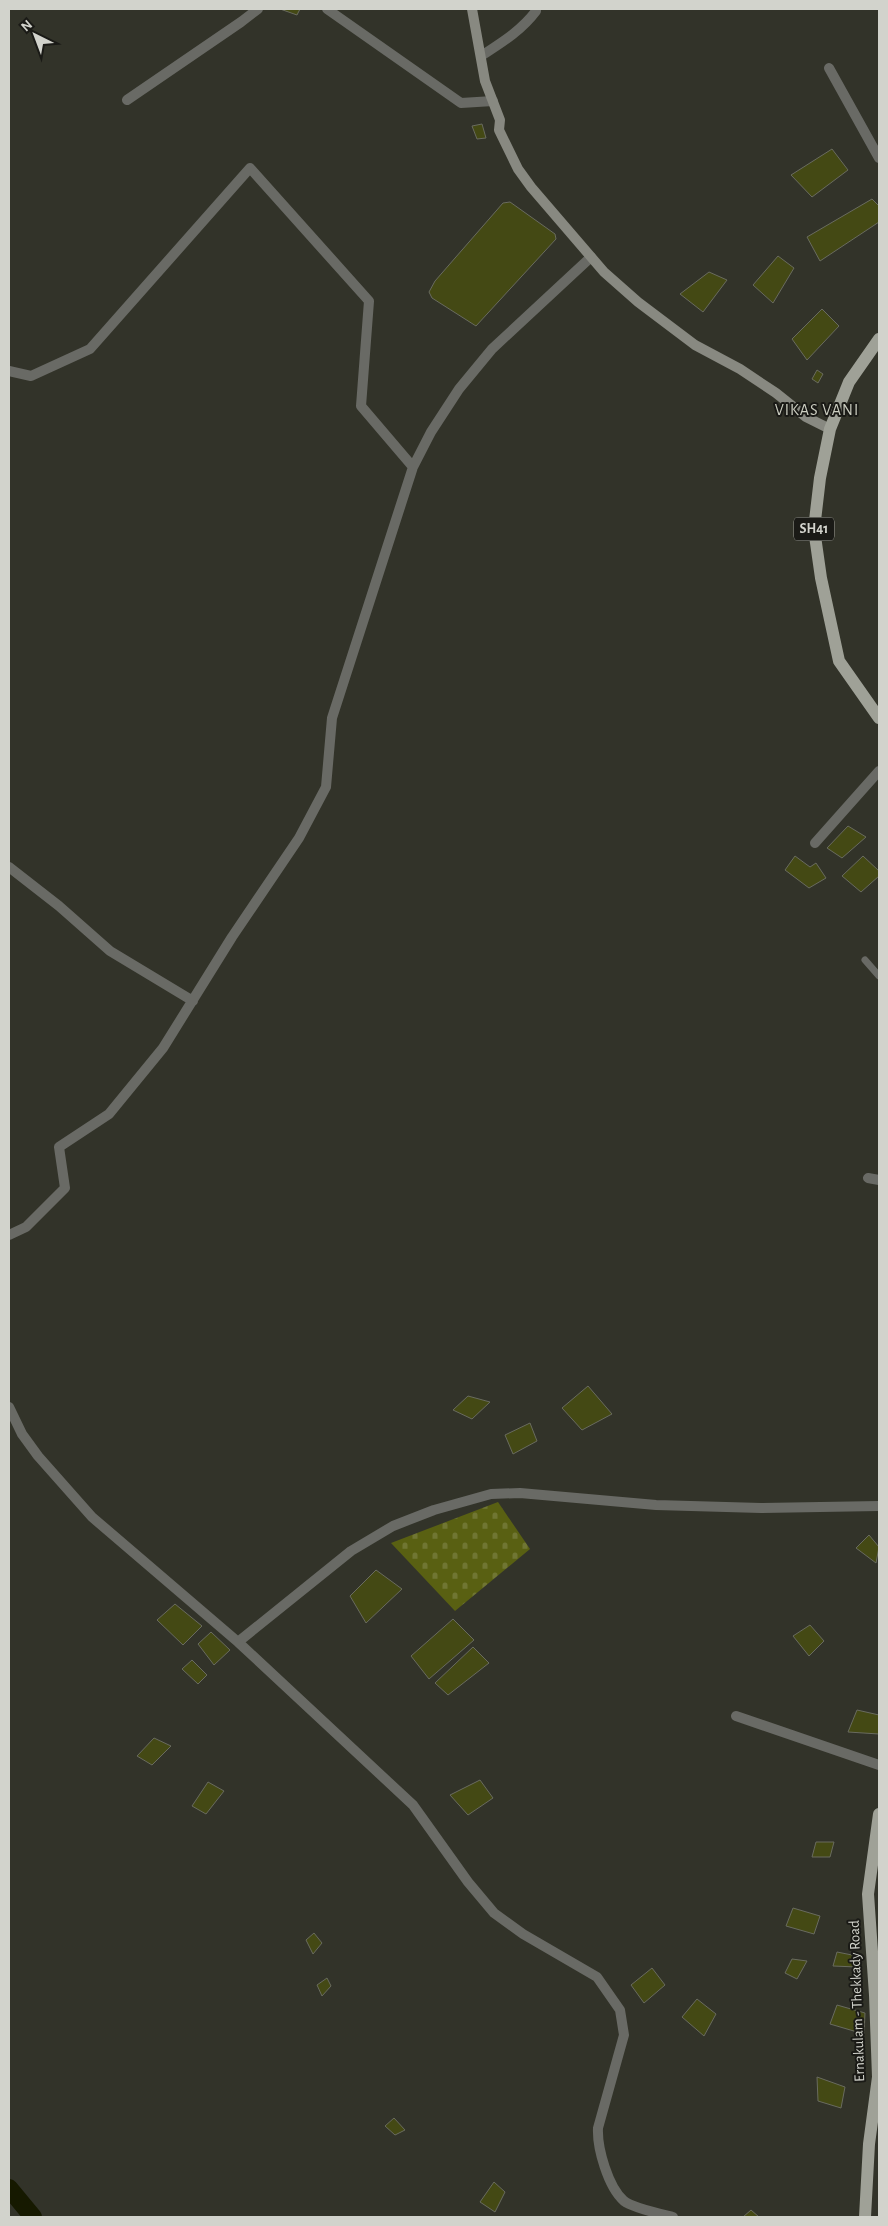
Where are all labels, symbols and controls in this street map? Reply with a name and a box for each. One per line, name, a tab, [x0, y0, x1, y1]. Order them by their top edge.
north arrow	[10, 10, 60, 60]
text: N	[19, 18, 35, 35]
district label: VIKAS VANI	[775, 402, 859, 418]
road number: SH41	[794, 518, 834, 540]
street label: Ernakulam - Thekkady Road	[847, 1920, 867, 2082]

